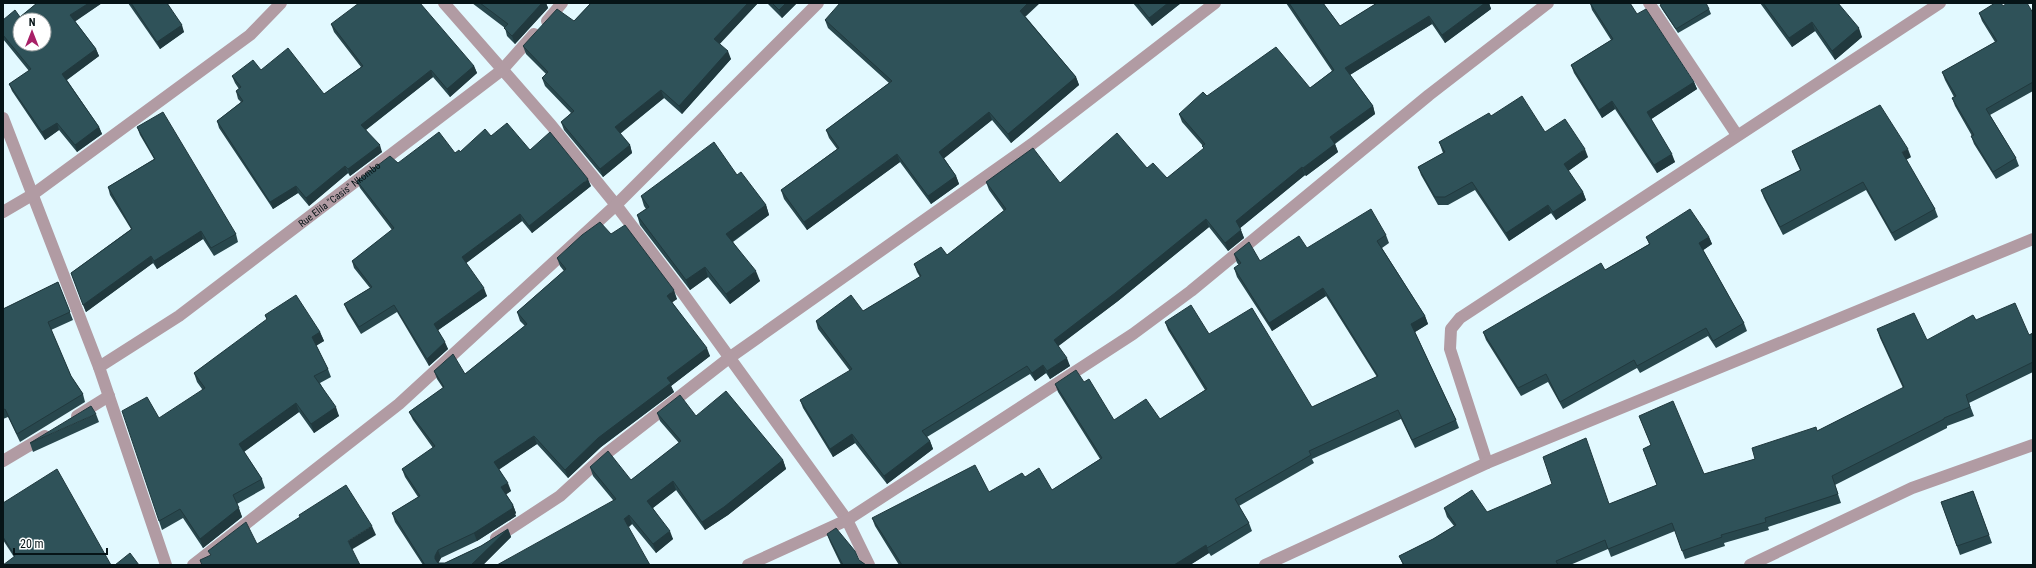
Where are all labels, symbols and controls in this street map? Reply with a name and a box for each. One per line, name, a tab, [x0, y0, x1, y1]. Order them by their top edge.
north arrow	[12, 12, 52, 52]
text: N	[29, 16, 36, 29]
street label: Rue Elila "Casis" Nkombo	[296, 159, 382, 229]
scale bar	[14, 530, 107, 556]
text: 20 m	[20, 537, 44, 551]

